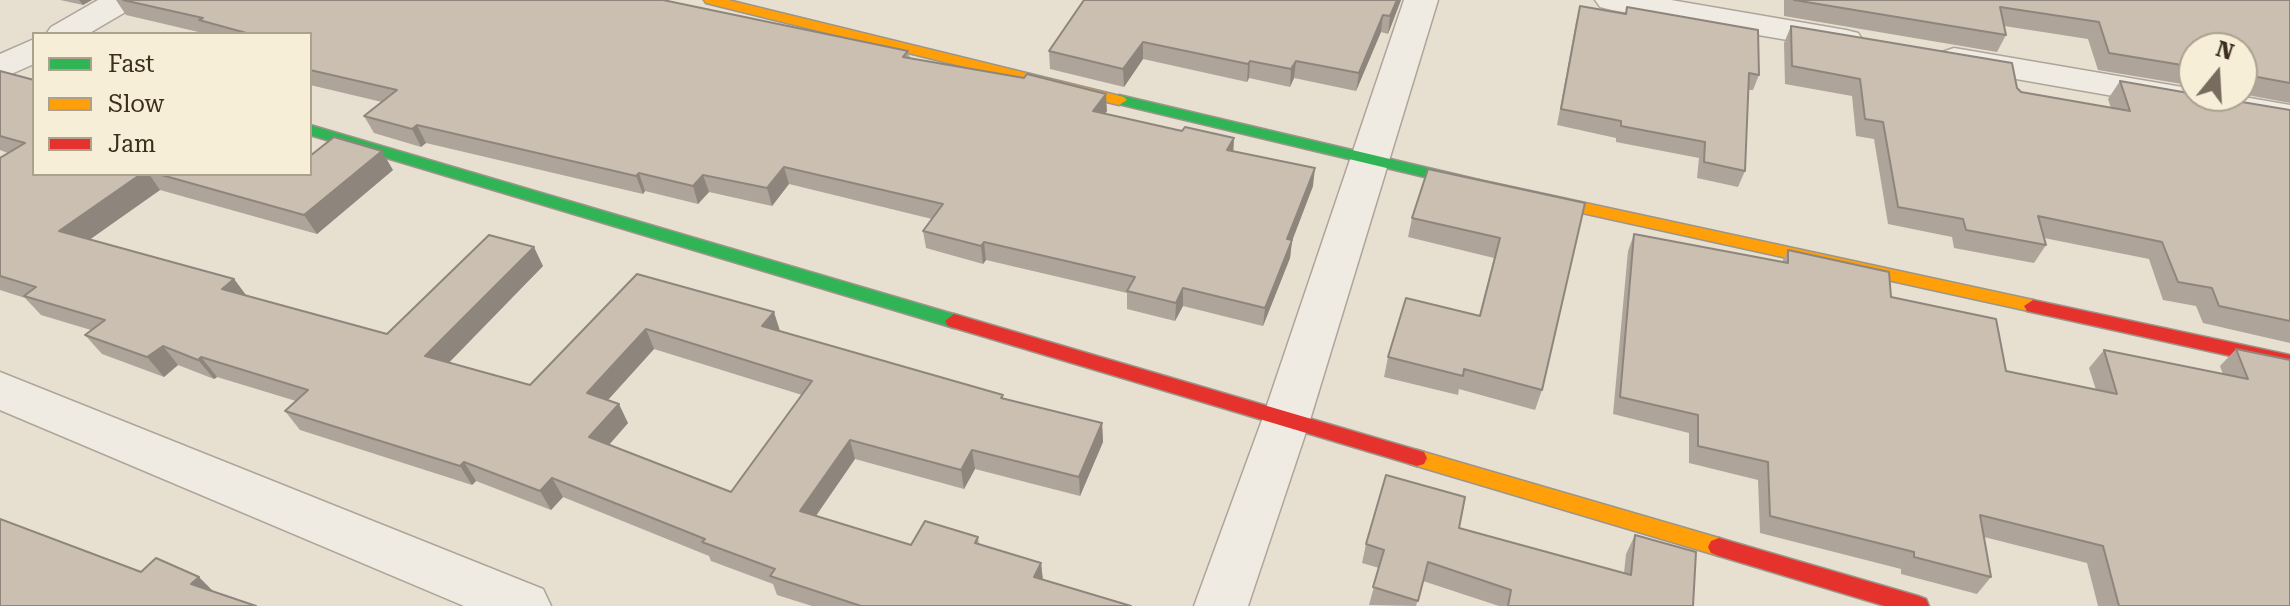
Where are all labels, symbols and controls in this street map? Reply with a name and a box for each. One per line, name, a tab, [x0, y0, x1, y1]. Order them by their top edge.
legend	[32, 32, 312, 176]
north arrow	[2178, 32, 2258, 112]
text: N	[2213, 36, 2237, 65]
text: Fast	[108, 50, 155, 78]
text: Slow	[108, 90, 164, 118]
text: Jam	[108, 130, 156, 158]

